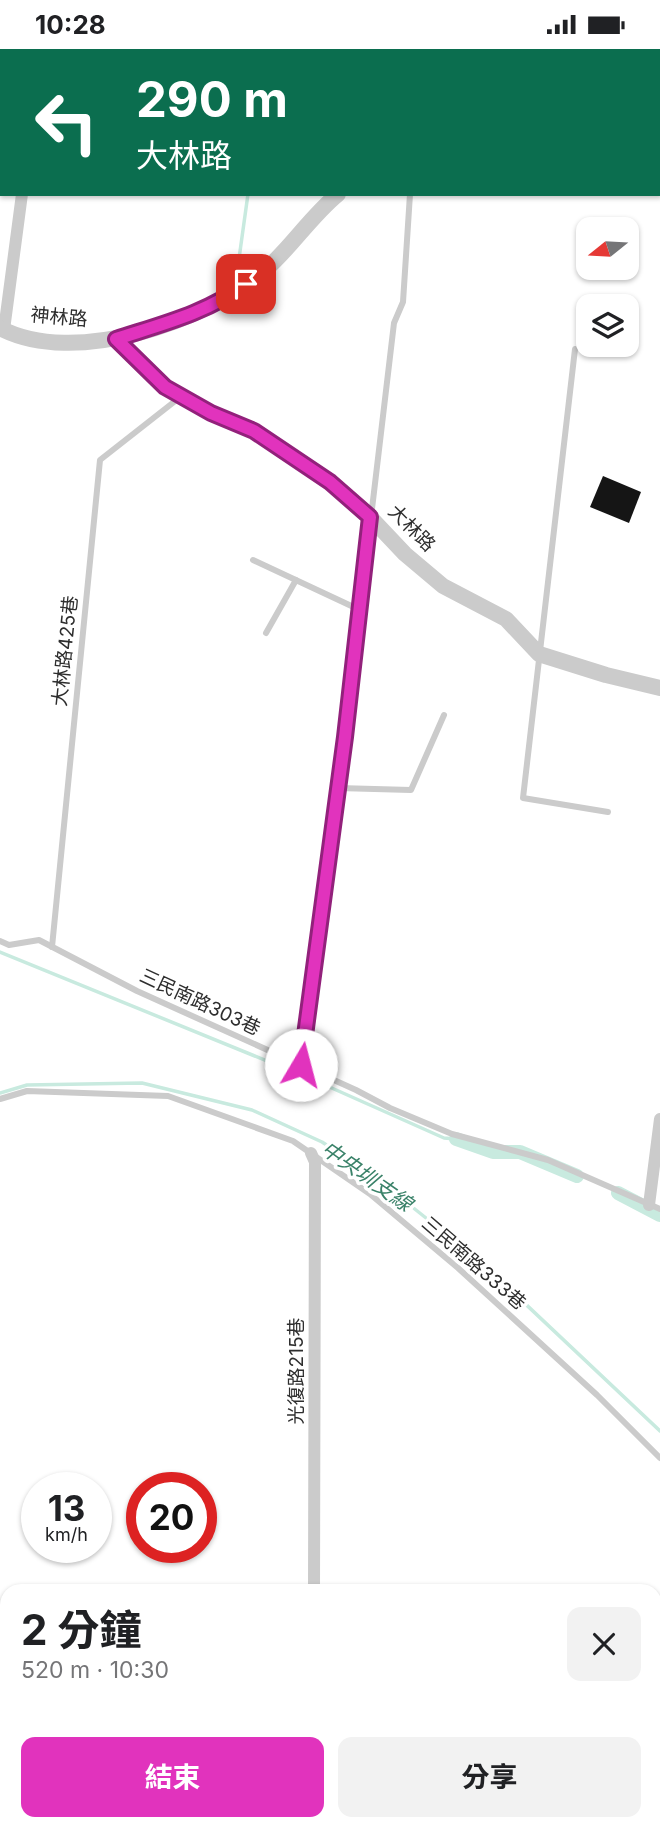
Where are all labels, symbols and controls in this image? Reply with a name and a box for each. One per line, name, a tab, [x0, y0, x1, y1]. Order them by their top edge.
text: 10:28	[35, 9, 106, 40]
text: 290 m	[136, 70, 288, 129]
icon: left	[21, 77, 112, 168]
text: 大林路	[136, 136, 232, 175]
north arrow	[576, 217, 639, 280]
map controls	[576, 217, 639, 357]
pin	[216, 254, 276, 314]
icon: arrive	[227, 265, 265, 303]
button: layers	[576, 294, 639, 357]
street label: 神林路	[30, 303, 88, 331]
street label: 大林路	[384, 500, 440, 556]
street label: 大林路425巷	[48, 594, 82, 708]
street label: 三民南路303巷	[136, 964, 264, 1040]
position arrow	[264, 1028, 338, 1102]
water label: 中央圳支線	[317, 1136, 419, 1217]
street label: 三民南路333巷	[417, 1212, 531, 1314]
street label: 光復路215巷	[285, 1318, 308, 1424]
speed limit sign: 20	[126, 1472, 217, 1563]
text: 13	[48, 1487, 85, 1529]
text: km/h	[45, 1524, 88, 1545]
text: 2 分鐘	[21, 1604, 141, 1655]
button: close	[567, 1607, 641, 1681]
text: 520 m · 10:30	[21, 1656, 169, 1684]
button: 結束	[21, 1737, 324, 1817]
button: 分享	[338, 1737, 641, 1817]

